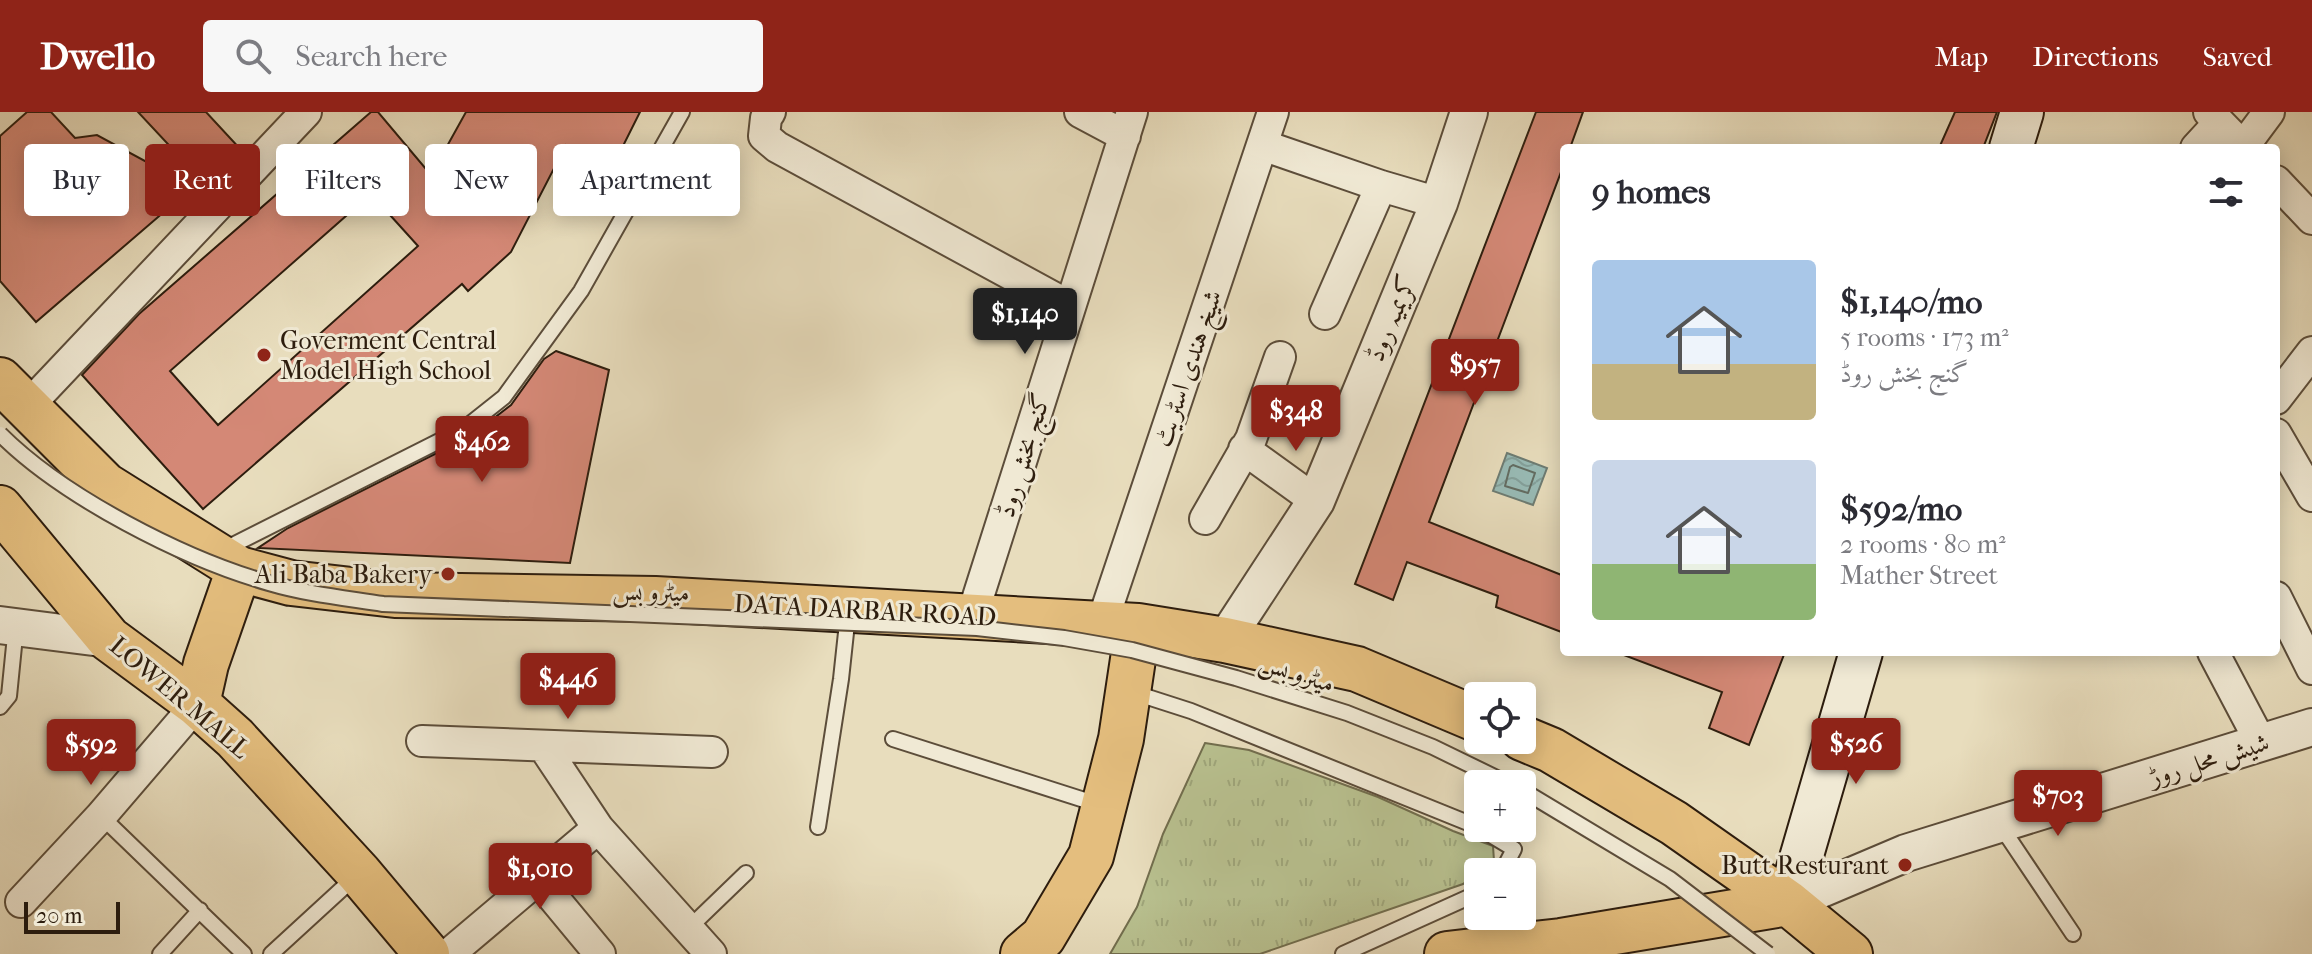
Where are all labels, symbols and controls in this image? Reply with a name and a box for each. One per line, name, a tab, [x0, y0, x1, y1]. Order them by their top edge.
search box	[203, 20, 763, 92]
text: Dwello	[40, 34, 155, 79]
icon: search	[231, 34, 275, 78]
text: Search here	[295, 39, 447, 74]
text: Map	[1935, 40, 1988, 73]
text: Directions	[2032, 40, 2159, 73]
text: Saved	[2203, 40, 2272, 73]
chip: Buy	[24, 144, 129, 216]
chip: Rent	[145, 144, 260, 216]
chip: Filters	[276, 144, 409, 216]
chip: New	[425, 144, 537, 216]
chip: Apartment	[553, 144, 740, 216]
icon: filters	[2204, 170, 2248, 214]
text: 9 homes	[1592, 172, 1711, 212]
street label: کریمیہ روڈ	[1360, 271, 1423, 366]
text: $1,140/mo	[1840, 282, 1983, 322]
street label: شیخ ہندی اسٹریٹ	[1146, 286, 1236, 453]
pin: $1,140	[960, 288, 1090, 356]
icon: home	[1656, 292, 1752, 388]
text: $1,140	[991, 298, 1059, 329]
text: 5 rooms · 173 m²	[1840, 322, 2009, 353]
place label: Goverment Central Model High School	[280, 325, 496, 386]
pin: $957	[1428, 339, 1522, 407]
marker: Goverment Central Model High School	[255, 346, 273, 364]
text: $957	[1449, 349, 1501, 380]
text: گنج بخش روڈ	[1840, 358, 1968, 389]
pin: $348	[1249, 385, 1343, 453]
street label: گنج بخش روڈ	[990, 389, 1065, 523]
text: $348	[1269, 395, 1323, 426]
pin: $462	[435, 416, 529, 484]
text: $462	[453, 426, 511, 457]
text: $592/mo	[1840, 489, 1962, 529]
icon: home	[1656, 492, 1752, 588]
text: 2 rooms · 80 m²	[1840, 529, 2006, 560]
place label: Ali Baba Bakery	[254, 559, 433, 590]
text: Mather Street	[1840, 560, 1998, 591]
marker: Ali Baba Bakery	[439, 565, 457, 583]
street label: میٹرو بس	[612, 575, 690, 610]
street label: DATA DARBAR ROAD	[733, 588, 997, 633]
street label: LOWER MALL	[103, 630, 256, 765]
street label: میٹرو بس	[1255, 646, 1338, 701]
pin: $446	[521, 653, 615, 721]
text: $446	[538, 663, 598, 694]
map controls	[1464, 682, 1536, 930]
button: locate	[1464, 682, 1536, 754]
pin: $526	[1809, 718, 1903, 786]
pin: $592	[44, 719, 138, 787]
street label: شیش محل روڑ	[2142, 727, 2274, 795]
text: $526	[1830, 728, 1883, 759]
text: $592	[65, 729, 117, 760]
button: +	[1464, 770, 1536, 842]
pin: $703	[2011, 770, 2105, 838]
text: $703	[2032, 780, 2084, 811]
pin: $1,010	[475, 843, 605, 911]
place label: Butt Resturant	[1721, 850, 1890, 881]
text: $1,010	[507, 853, 573, 884]
marker: Butt Resturant	[1896, 856, 1914, 874]
button: −	[1464, 858, 1536, 930]
scale bar	[24, 898, 120, 934]
text: 20 m	[36, 903, 82, 929]

